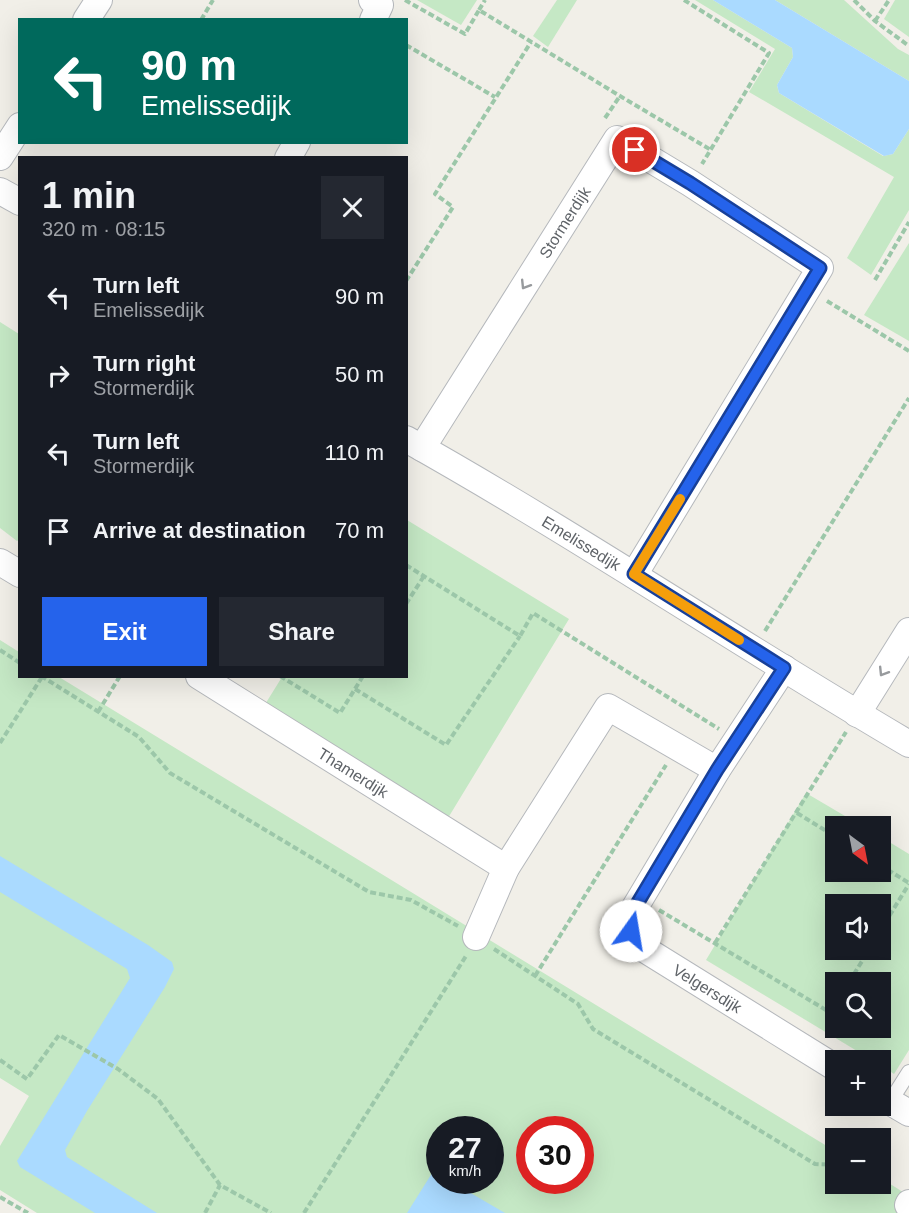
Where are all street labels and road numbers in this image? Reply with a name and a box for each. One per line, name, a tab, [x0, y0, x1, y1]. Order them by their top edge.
street label: Stormerdijk	[536, 183, 594, 261]
street label: Emelissedijk	[539, 512, 625, 574]
street label: Thamerdijk	[315, 744, 392, 801]
street label: Velgersdijk	[670, 961, 746, 1016]

